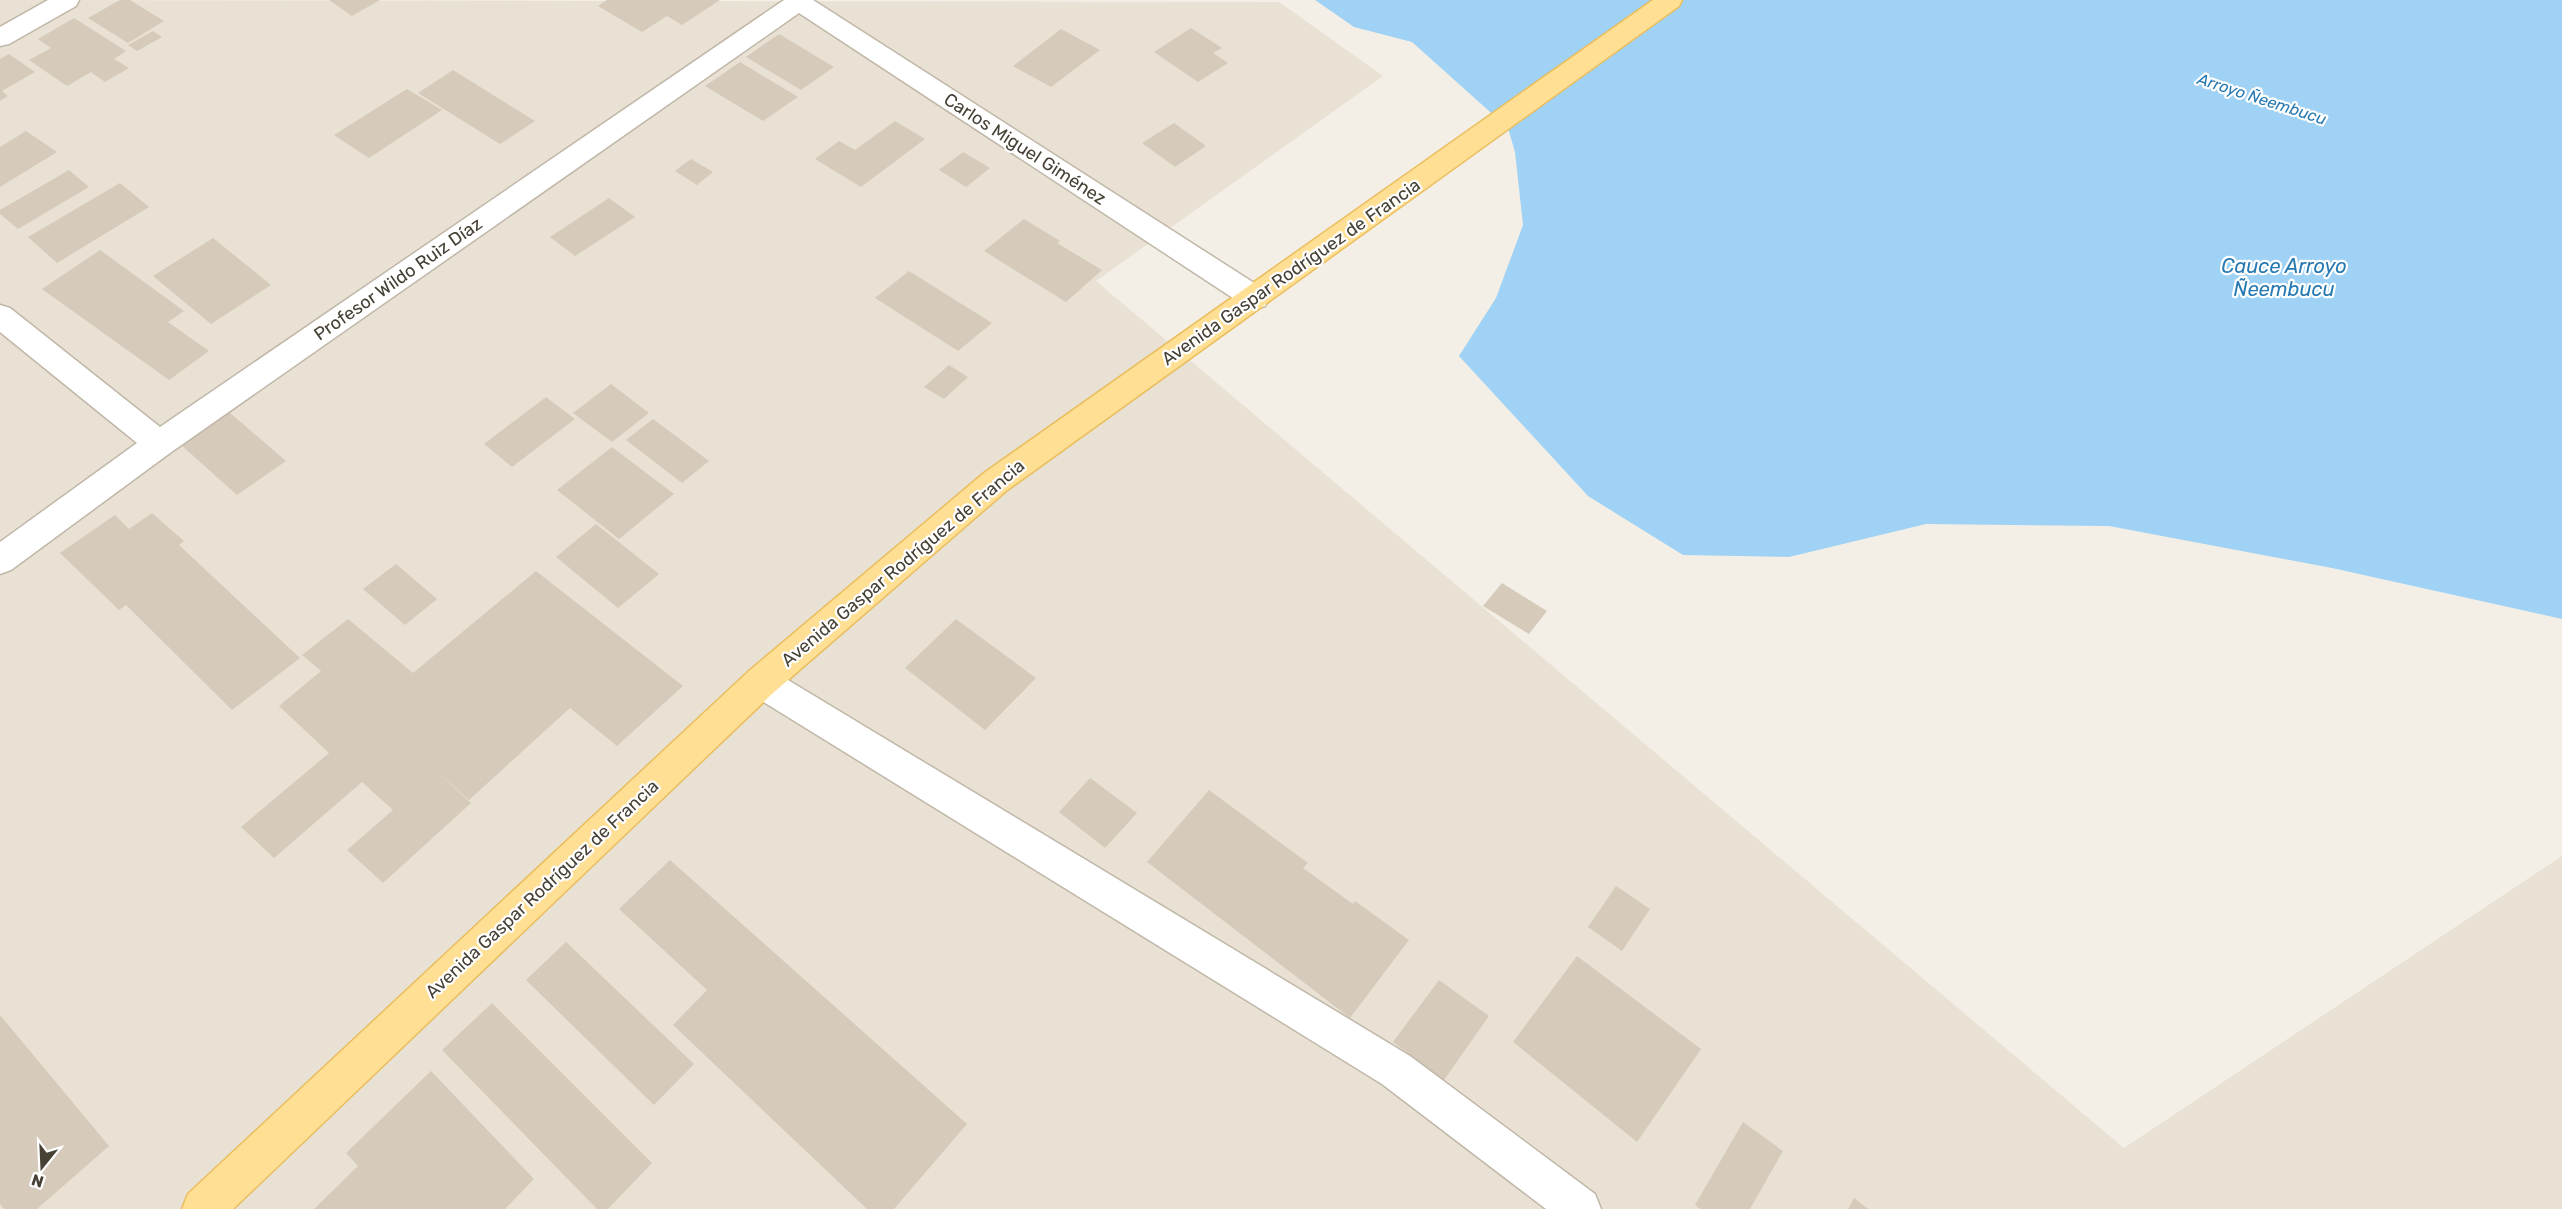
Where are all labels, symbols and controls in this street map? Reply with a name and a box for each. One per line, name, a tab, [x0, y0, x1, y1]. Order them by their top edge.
water label: Arroyo Ñeembucu	[2194, 69, 2329, 129]
street label: Carlos Miguel Giménez	[940, 88, 1110, 210]
street label: Avenida Gaspar Rodríguez de Francia	[1157, 174, 1425, 370]
street label: Profesor Wildo Ruìz Díaz	[310, 213, 486, 345]
water label: Cauce Arroyo Ñeembucu	[2221, 254, 2347, 301]
street label: Avenida Gaspar Rodríguez de Francia	[777, 455, 1029, 671]
street label: Avenida Gaspar Rodríguez de Francia	[421, 775, 663, 1003]
north arrow	[12, 1137, 72, 1197]
text: N	[29, 1170, 46, 1192]

